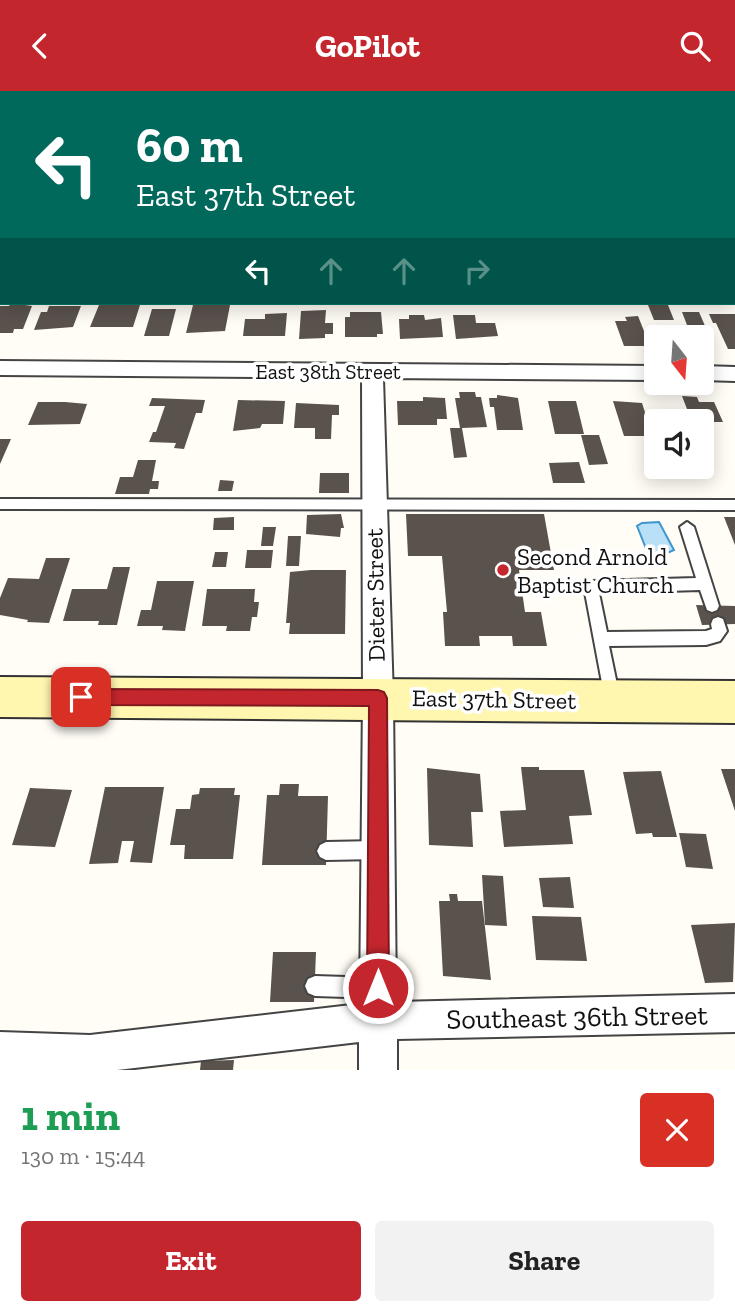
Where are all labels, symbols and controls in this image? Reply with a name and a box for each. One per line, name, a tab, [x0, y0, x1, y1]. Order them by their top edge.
icon: back	[21, 27, 59, 65]
text: GoPilot	[315, 27, 420, 65]
icon: search	[676, 27, 714, 65]
text: 60 m	[136, 116, 243, 175]
icon: left	[21, 119, 112, 210]
text: East 37th Street	[136, 176, 355, 214]
icon: left	[239, 252, 277, 290]
icon: ahead	[312, 252, 350, 290]
icon: ahead	[385, 252, 423, 290]
icon: right	[458, 252, 496, 290]
north arrow	[644, 325, 714, 395]
map controls	[644, 325, 714, 479]
street label: East 38th Street	[255, 359, 401, 384]
button: sound	[644, 409, 714, 479]
street label: Dieter Street	[359, 528, 391, 662]
place label: Second Arnold Baptist Church	[517, 542, 674, 599]
marker: Second Arnold Baptist Church	[495, 562, 511, 578]
pin	[51, 667, 111, 727]
icon: arrive	[62, 678, 100, 716]
street label: East 37th Street	[412, 683, 577, 715]
position arrow	[341, 951, 415, 1025]
street label: Southeast 36th Street	[446, 998, 708, 1036]
text: 1 min	[21, 1090, 120, 1141]
button: close	[640, 1093, 714, 1167]
text: 130 m · 15:44	[21, 1142, 145, 1170]
button: Exit	[21, 1221, 361, 1301]
button: Share	[375, 1221, 714, 1301]

